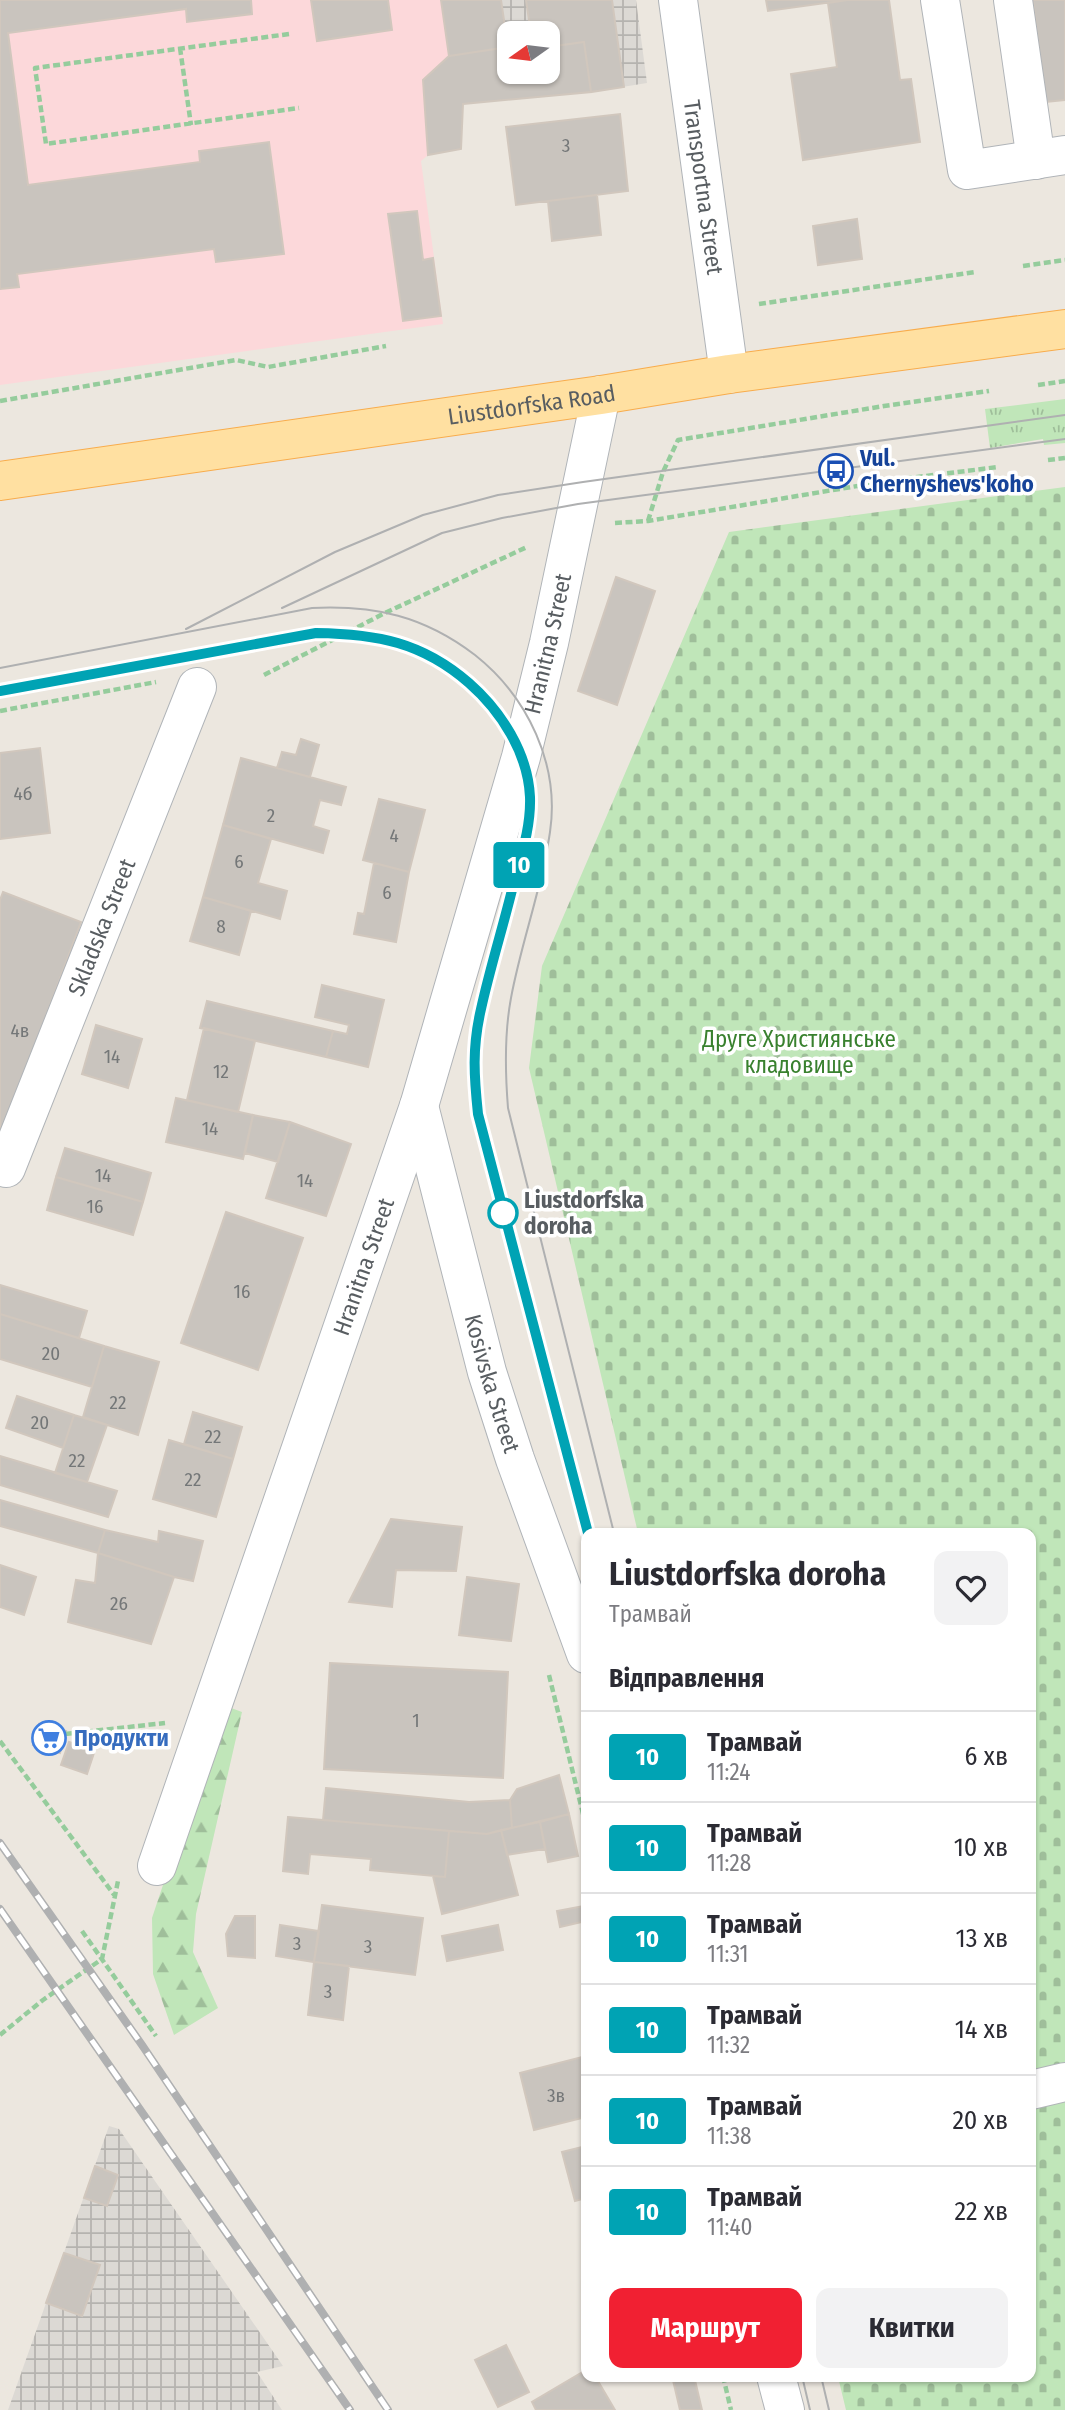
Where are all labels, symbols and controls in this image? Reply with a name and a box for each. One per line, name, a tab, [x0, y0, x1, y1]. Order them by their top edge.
north arrow	[497, 21, 560, 84]
map controls	[497, 21, 560, 84]
street label: Transportna Street	[678, 98, 729, 277]
house number: 3	[562, 134, 570, 157]
street label: Liustdorfska Road	[446, 379, 618, 431]
place label: Vul. Chernyshevs'koho	[859, 444, 1034, 498]
bus stop icon: Vul. Chernyshevs'koho	[817, 452, 855, 490]
street label: Hranitna Street	[518, 570, 577, 717]
house number: 4б	[13, 782, 33, 805]
house number: 2	[267, 804, 275, 827]
house number: 4	[389, 824, 399, 847]
line badge: 10	[488, 842, 550, 888]
house number: 6	[234, 850, 244, 873]
text: 10	[507, 851, 531, 879]
street label: Skladska Street	[62, 854, 142, 1000]
house number: 6	[382, 881, 392, 904]
house number: 8	[216, 915, 226, 938]
house number: 4в	[11, 1019, 29, 1042]
park label: Друге Християнське кладовище	[701, 1025, 896, 1079]
house number: 14	[104, 1045, 120, 1068]
house number: 12	[213, 1060, 229, 1083]
house number: 14	[202, 1117, 218, 1140]
house number: 14	[95, 1164, 111, 1187]
house number: 14	[297, 1169, 313, 1192]
place label: Liustdorfska doroha	[524, 1186, 644, 1240]
street label: Hranitna Street	[327, 1194, 400, 1339]
house number: 16	[87, 1195, 103, 1218]
marker: Liustdorfska doroha	[488, 1198, 518, 1228]
house number: 16	[234, 1280, 250, 1303]
street label: Kosivska Street	[459, 1311, 526, 1457]
house number: 20	[42, 1342, 60, 1365]
house number: 22	[110, 1391, 126, 1414]
house number: 20	[31, 1411, 49, 1434]
house number: 22	[205, 1425, 221, 1448]
house number: 22	[69, 1449, 85, 1472]
house number: 22	[185, 1468, 201, 1491]
button: heart	[934, 1551, 1008, 1625]
text: Liustdorfska doroha	[609, 1554, 886, 1594]
house number: 26	[110, 1592, 128, 1615]
text: Трамвай	[609, 1600, 692, 1628]
text: Відправлення	[609, 1663, 764, 1694]
house number: 1	[412, 1709, 420, 1732]
supermarket icon: Продукти	[30, 1719, 68, 1757]
place label: Продукти	[74, 1724, 169, 1752]
text: Трамвай	[707, 1727, 802, 1758]
text: 6 хв	[965, 1741, 1008, 1772]
text: 10	[636, 1743, 659, 1771]
text: 11:24	[707, 1758, 750, 1786]
text: Трамвай	[707, 1818, 802, 1849]
text: 10 хв	[954, 1832, 1008, 1863]
text: 10	[636, 1834, 659, 1862]
text: 11:28	[707, 1849, 751, 1877]
text: Трамвай	[707, 1909, 802, 1940]
text: 13 хв	[956, 1923, 1008, 1954]
text: 10	[636, 1925, 659, 1953]
house number: 3	[293, 1932, 301, 1955]
house number: 3	[364, 1935, 372, 1958]
text: 11:31	[707, 1940, 749, 1968]
house number: 3	[324, 1980, 332, 2003]
text: Трамвай	[707, 2000, 802, 2031]
text: 14 хв	[955, 2014, 1008, 2045]
text: 10	[636, 2016, 659, 2044]
text: 11:32	[707, 2031, 750, 2059]
house number: 3в	[547, 2084, 565, 2107]
text: Трамвай	[707, 2091, 802, 2122]
text: 20 хв	[952, 2105, 1008, 2136]
text: 10	[636, 2107, 659, 2135]
text: 11:38	[707, 2122, 752, 2150]
text: Трамвай	[707, 2182, 802, 2213]
text: 22 хв	[954, 2196, 1008, 2227]
text: 10	[636, 2198, 659, 2226]
text: 11:40	[707, 2213, 753, 2241]
button: Маршрут	[609, 2288, 802, 2368]
button: Квитки	[816, 2288, 1008, 2368]

